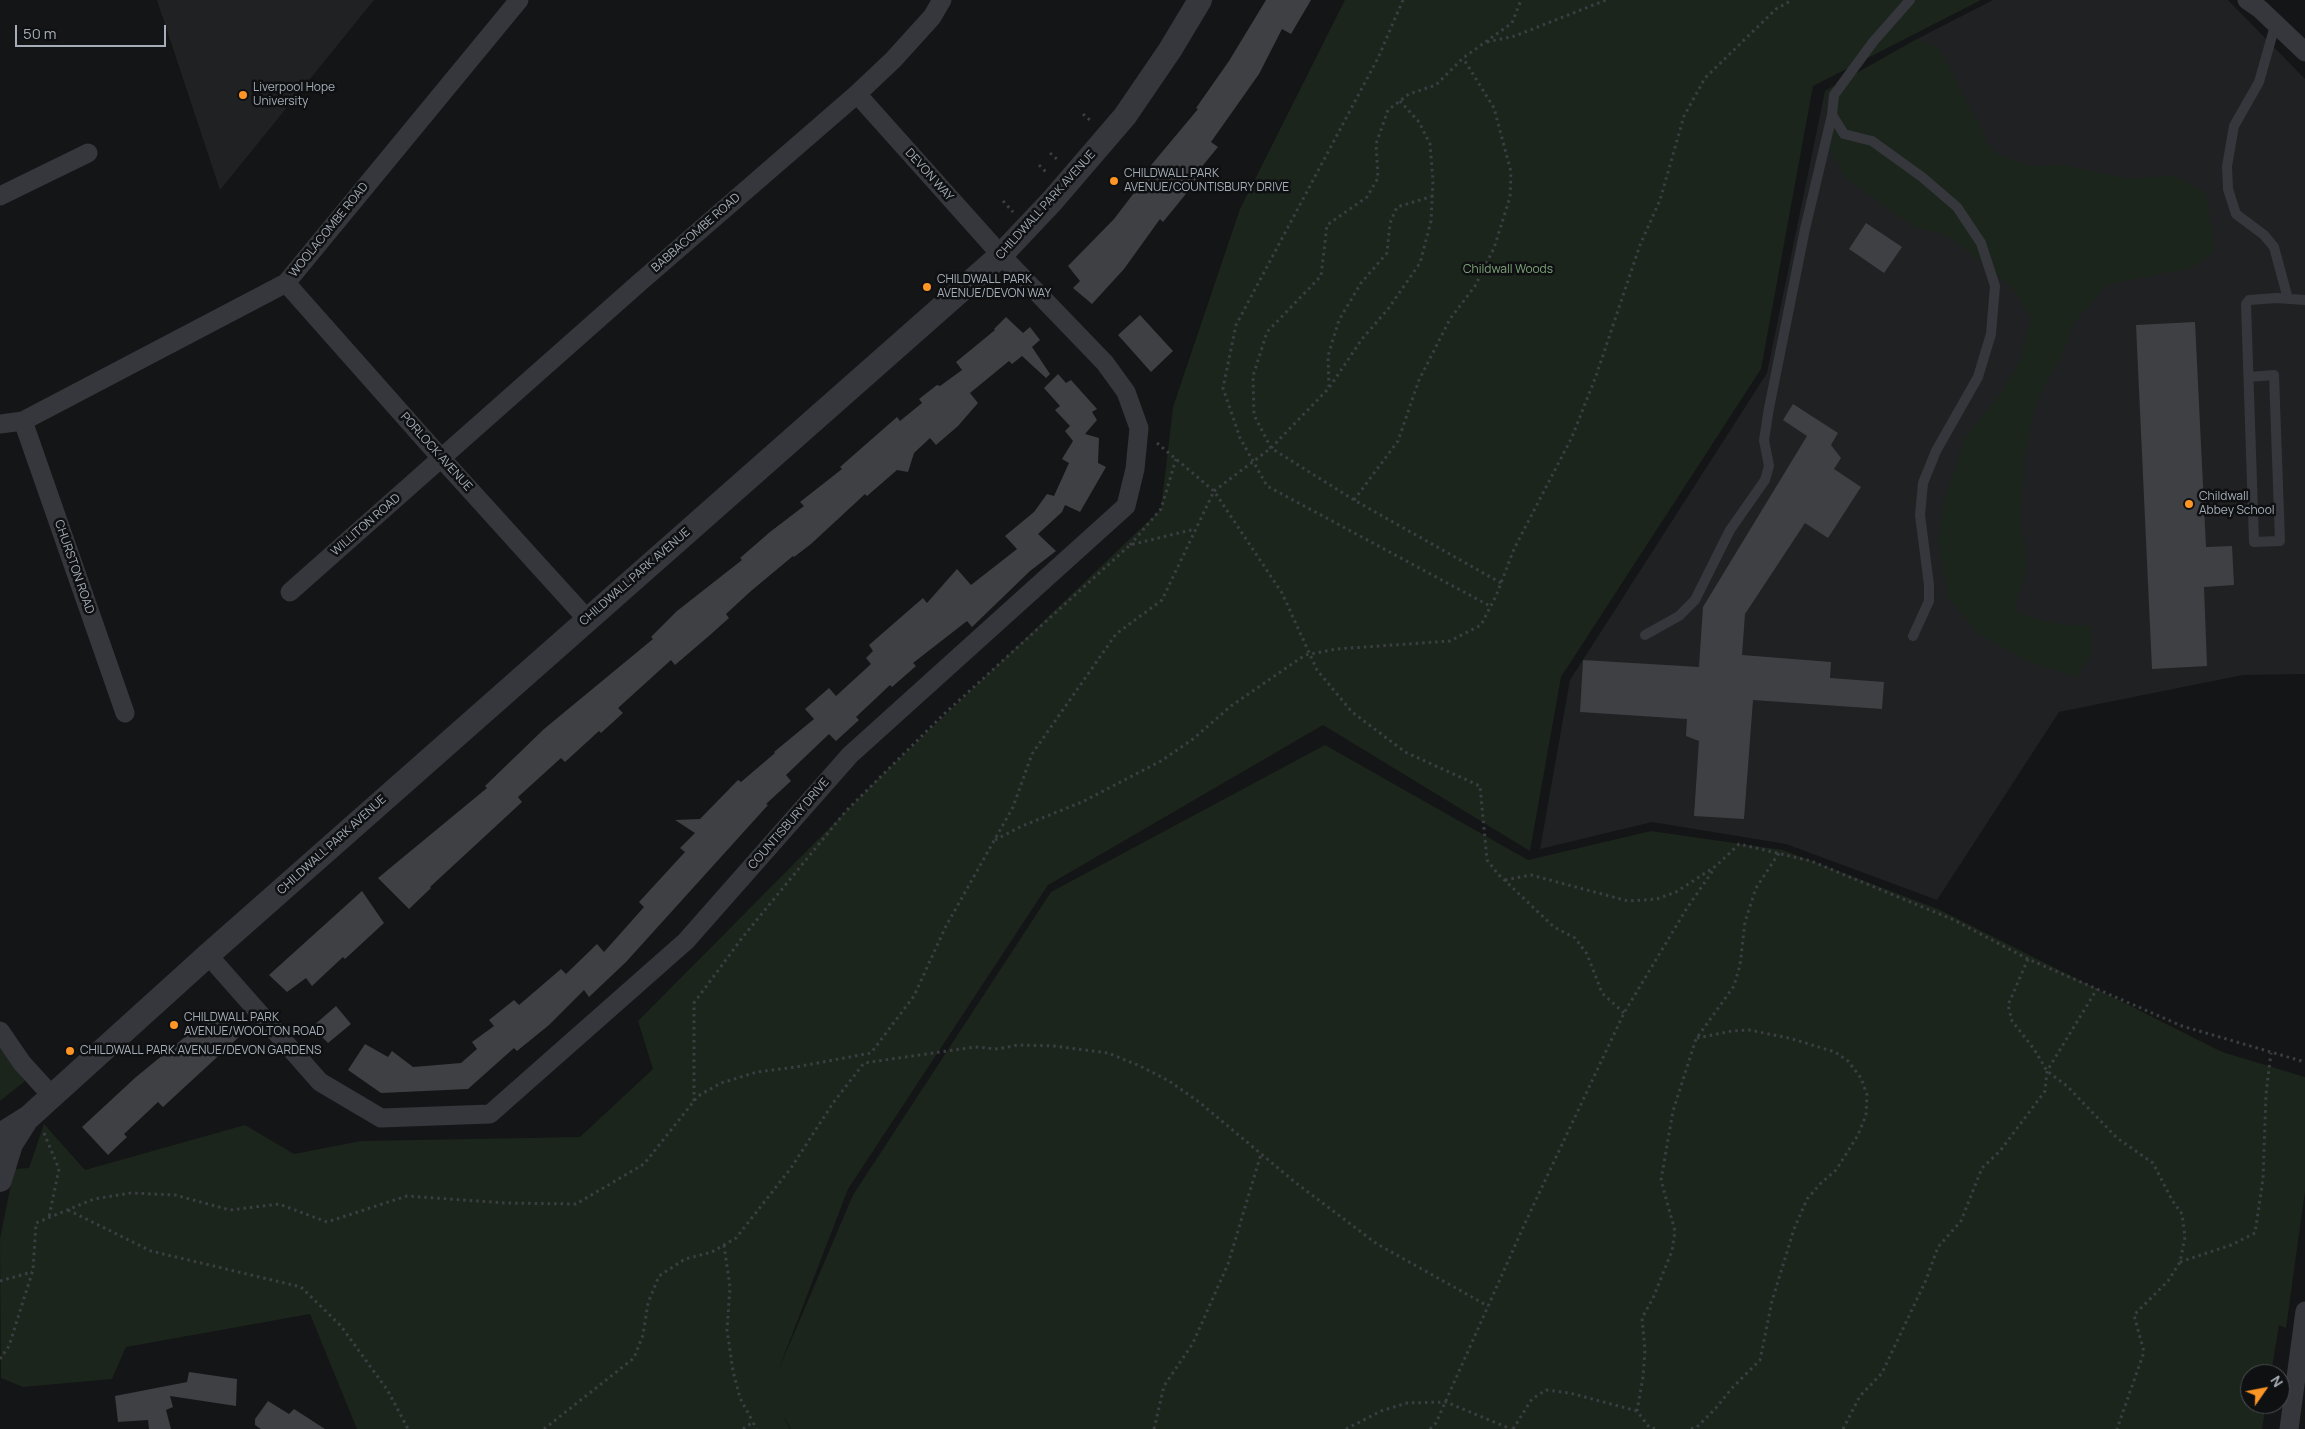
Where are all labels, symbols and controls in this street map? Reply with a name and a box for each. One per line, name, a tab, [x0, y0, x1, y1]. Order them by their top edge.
scale bar	[18, 15, 169, 47]
text: 50 m	[23, 23, 57, 44]
place label: Liverpool Hope University	[253, 81, 335, 109]
marker: Liverpool Hope University	[237, 89, 249, 101]
street label: DEVON WAY	[902, 146, 956, 204]
street label: CHILDWALL PARK AVENUE	[993, 148, 1099, 262]
place label: CHILDWALL PARK AVENUE/COUNTISBURY DRIVE	[1124, 167, 1289, 195]
marker: CHILDWALL PARK AVENUE/COUNTISBURY DRIVE	[1108, 175, 1120, 187]
street label: WOOLACOMBE ROAD	[286, 180, 372, 280]
street label: BABBACOMBE ROAD	[649, 191, 743, 275]
park label: Childwall Woods	[1463, 263, 1553, 277]
place label: CHILDWALL PARK AVENUE/DEVON WAY	[937, 273, 1051, 301]
marker: CHILDWALL PARK AVENUE/DEVON WAY	[921, 281, 933, 293]
street label: PORLOCK AVENUE	[397, 410, 475, 494]
place label: Childwall Abbey School	[2199, 490, 2275, 518]
street label: WILLITON ROAD	[328, 491, 404, 559]
marker: Childwall Abbey School	[2183, 498, 2195, 510]
street label: CHURSTON ROAD	[51, 518, 97, 616]
street label: CHILDWALL PARK AVENUE	[577, 525, 693, 629]
street label: COUNTISBURY DRIVE	[745, 775, 833, 873]
street label: CHILDWALL PARK AVENUE	[275, 792, 389, 898]
place label: CHILDWALL PARK AVENUE/WOOLTON ROAD	[184, 1011, 324, 1039]
marker: CHILDWALL PARK AVENUE/WOOLTON ROAD	[168, 1019, 180, 1031]
place label: CHILDWALL PARK AVENUE/DEVON GARDENS	[80, 1044, 321, 1058]
marker: CHILDWALL PARK AVENUE/DEVON GARDENS	[64, 1045, 76, 1057]
north arrow	[2240, 1364, 2290, 1414]
text: N	[2266, 1372, 2288, 1390]

